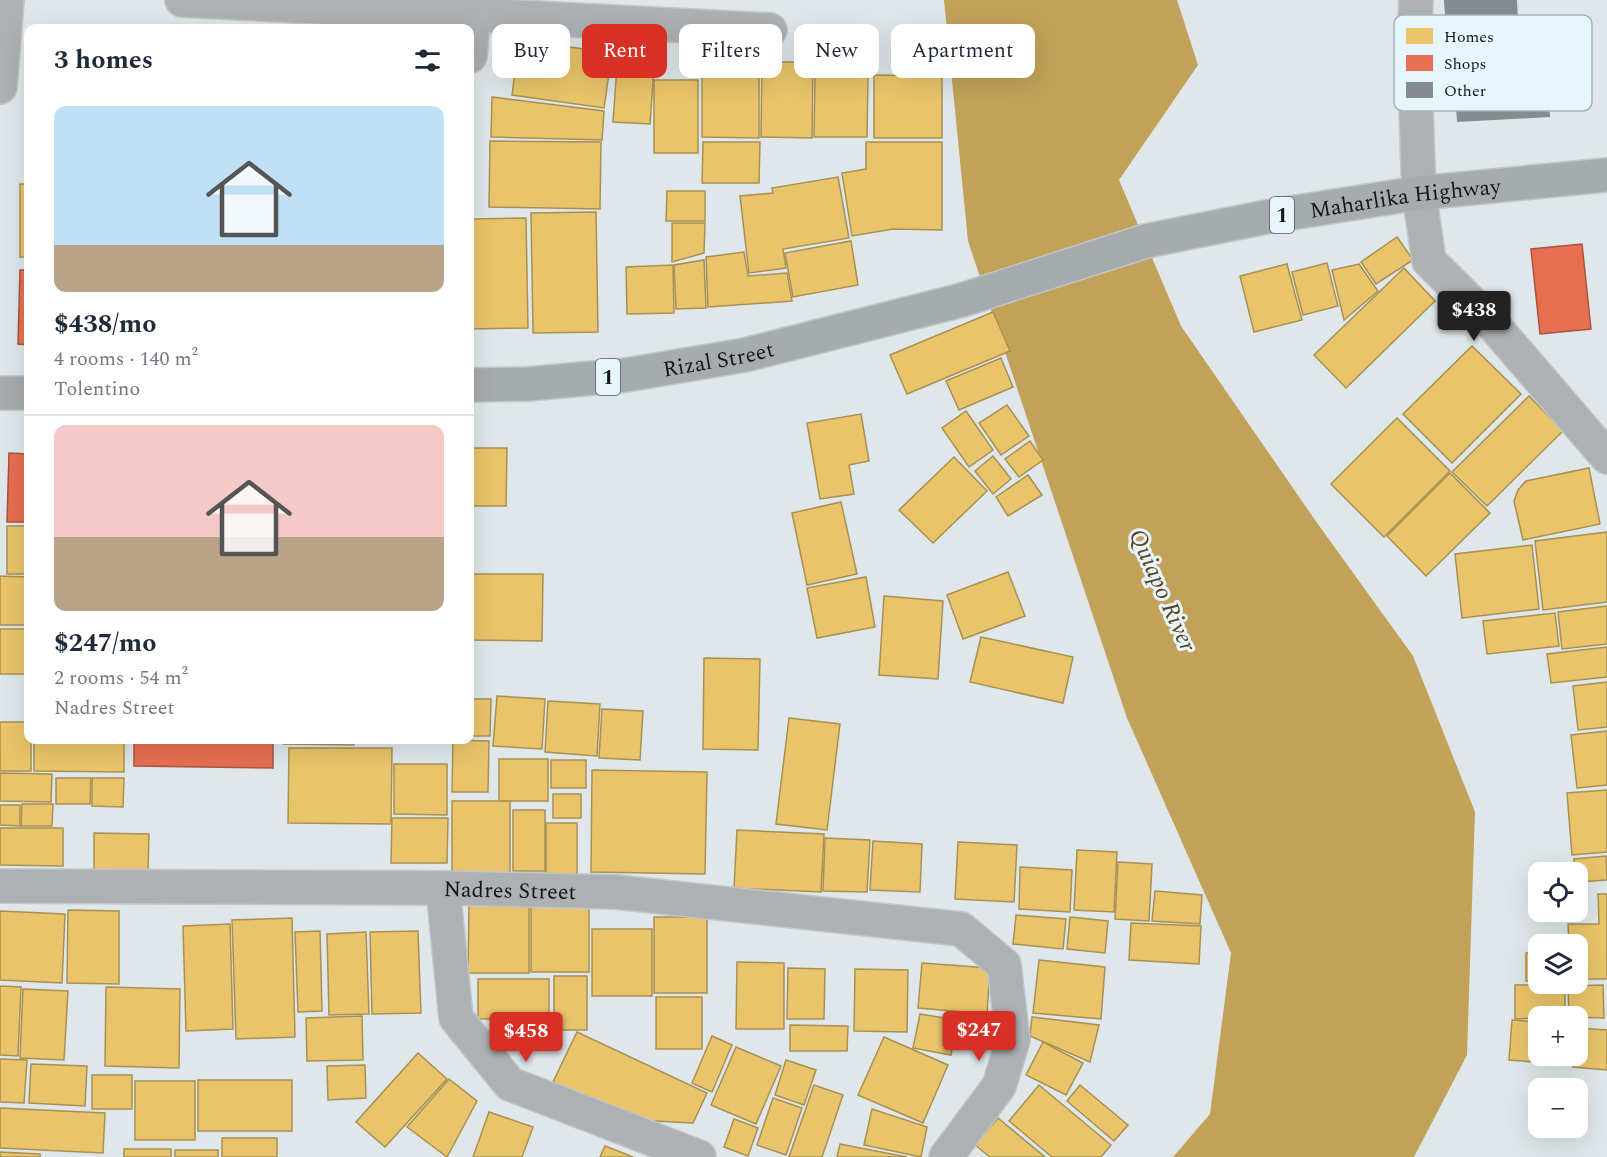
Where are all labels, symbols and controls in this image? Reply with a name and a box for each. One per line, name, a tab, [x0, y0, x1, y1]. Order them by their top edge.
legend	[1394, 15, 1592, 111]
chip: Buy	[492, 24, 570, 78]
chip: Rent	[582, 24, 667, 78]
chip: Filters	[679, 24, 782, 78]
chip: New	[794, 24, 879, 78]
chip: Apartment	[891, 24, 1035, 78]
text: Homes	[1444, 25, 1494, 49]
text: 3 homes	[54, 40, 153, 80]
icon: filters	[411, 44, 444, 77]
text: Shops	[1444, 52, 1486, 76]
text: Other	[1444, 79, 1486, 103]
icon: home	[195, 145, 303, 253]
street label: Maharlika Highway	[1307, 170, 1504, 228]
road number: 1	[1270, 197, 1294, 233]
pin: $438	[1438, 291, 1510, 342]
text: $438	[1452, 295, 1496, 325]
text: $438/mo	[54, 304, 157, 344]
street label: Rizal Street	[660, 333, 778, 387]
text: 4 rooms · 140 m²	[54, 344, 198, 374]
road number: 1	[596, 359, 620, 395]
text: Tolentino	[54, 374, 140, 404]
icon: home	[195, 464, 303, 572]
water label: Quiapo River	[1119, 523, 1205, 658]
text: $247/mo	[54, 623, 157, 663]
text: 2 rooms · 54 m²	[54, 663, 188, 693]
text: Nadres Street	[54, 693, 174, 723]
map controls	[1528, 862, 1588, 1138]
button: locate	[1528, 862, 1588, 922]
street label: Nadres Street	[443, 873, 577, 909]
button: layers	[1528, 934, 1588, 994]
button: +	[1528, 1006, 1588, 1066]
pin: $247	[943, 1011, 1015, 1062]
pin: $458	[490, 1012, 562, 1063]
text: $247	[957, 1015, 1001, 1045]
text: $458	[504, 1016, 548, 1046]
button: −	[1528, 1078, 1588, 1138]

